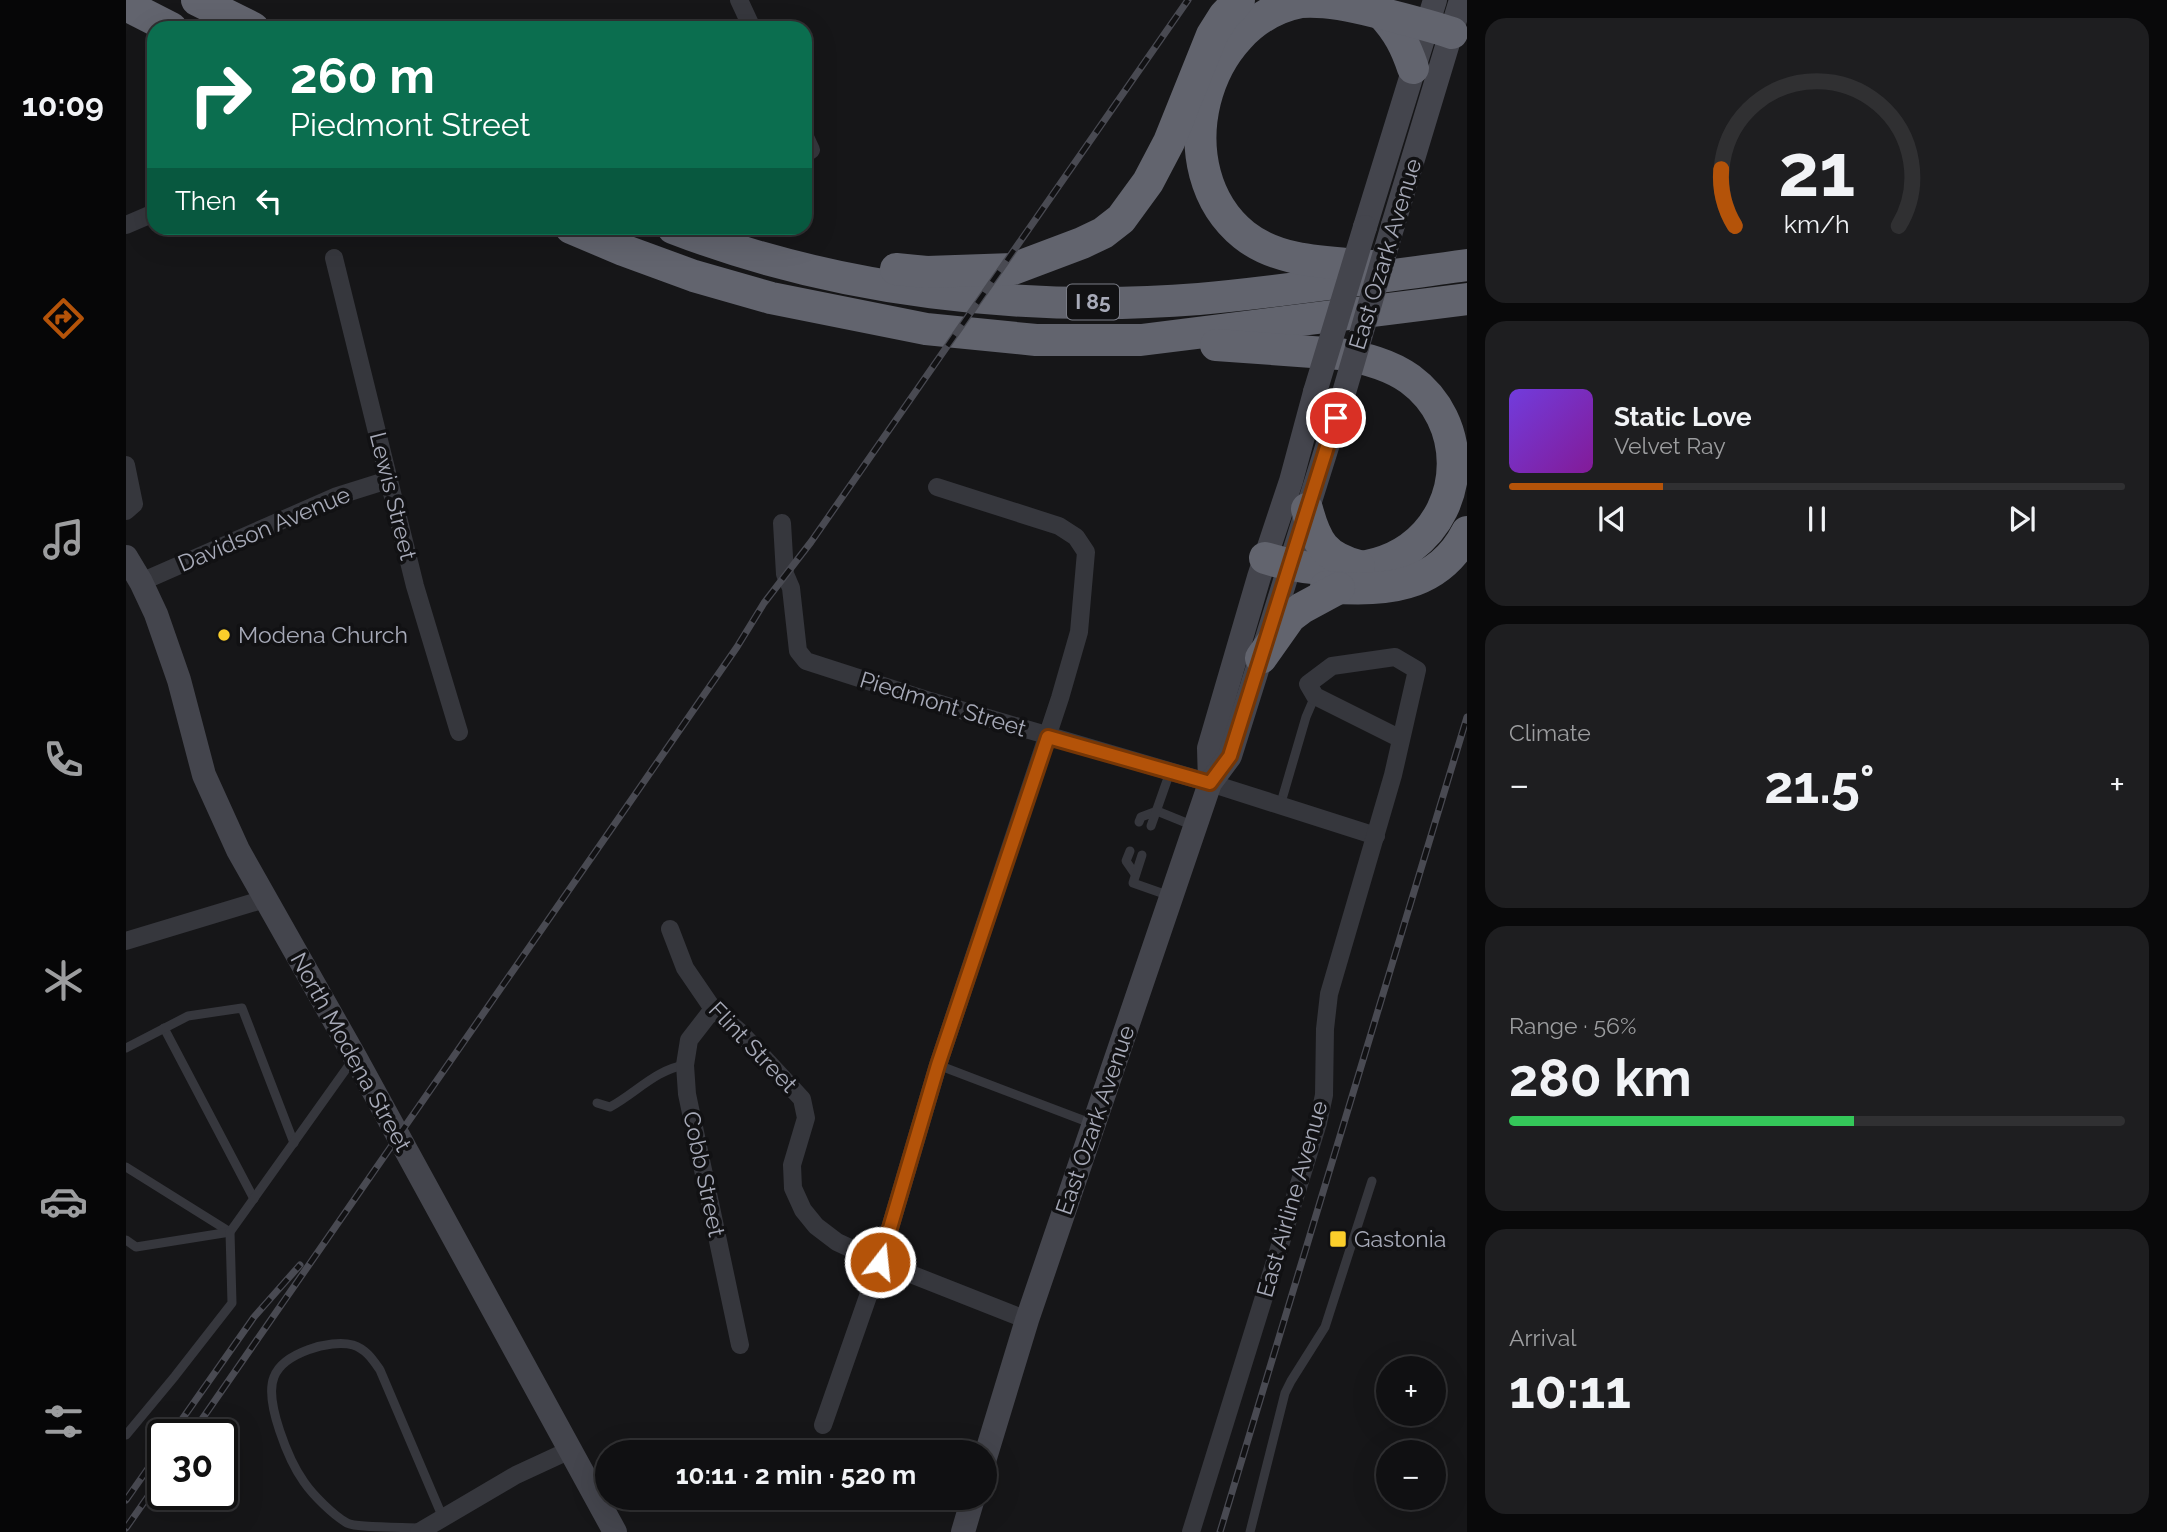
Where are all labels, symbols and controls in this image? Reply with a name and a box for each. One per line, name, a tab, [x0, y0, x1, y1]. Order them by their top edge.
text: 260 m	[290, 47, 435, 104]
icon: right	[175, 49, 266, 140]
text: 10:09	[22, 86, 104, 123]
text: Piedmont Street	[290, 106, 530, 143]
text: 21	[1778, 129, 1856, 214]
street label: East Ozark Avenue	[1343, 155, 1426, 353]
icon: left	[250, 182, 288, 220]
text: Then	[175, 186, 236, 216]
text: km/h	[1784, 209, 1850, 239]
road number: I 85	[1067, 284, 1119, 320]
icon: directions	[39, 294, 88, 343]
pin	[1306, 388, 1366, 448]
icon: arrive	[1317, 399, 1355, 437]
text: Static Love	[1614, 402, 1752, 432]
street label: Lewis Street	[365, 429, 422, 563]
text: Velvet Ray	[1614, 432, 1726, 459]
street label: Davidson Avenue	[174, 480, 354, 577]
icon: previous	[1593, 500, 1631, 538]
icon: pause	[1798, 500, 1836, 538]
icon: next	[2003, 500, 2041, 538]
icon: music	[39, 515, 88, 564]
place label: Modena Church	[238, 621, 408, 648]
marker: Modena Church	[216, 627, 232, 643]
street label: Piedmont Street	[857, 665, 1030, 742]
text: Climate	[1509, 719, 1591, 746]
icon: phone	[39, 735, 88, 784]
text: 21.5°	[1764, 754, 1875, 815]
text: −	[1509, 762, 1529, 807]
text: +	[2109, 762, 2125, 807]
street label: North Modena Street	[285, 948, 418, 1156]
icon: climate	[39, 956, 88, 1005]
street label: Flint Street	[704, 996, 803, 1098]
text: Range · 56%	[1509, 1012, 1636, 1039]
street label: East Ozark Avenue	[1049, 1022, 1140, 1218]
text: 280 km	[1509, 1047, 1692, 1108]
street label: East Airline Avenue	[1251, 1098, 1332, 1300]
street label: Cobb Street	[678, 1109, 731, 1239]
icon: car	[39, 1177, 88, 1226]
position arrow	[843, 1225, 917, 1299]
place label: Gastonia	[1354, 1225, 1446, 1252]
marker: Gastonia	[1328, 1229, 1348, 1249]
text: Arrival	[1509, 1324, 1576, 1351]
map controls	[1376, 1356, 1446, 1510]
button: +	[1376, 1356, 1446, 1426]
text: 10:11	[1509, 1359, 1631, 1420]
icon: filters	[39, 1397, 88, 1446]
speed limit sign: 30	[147, 1419, 238, 1510]
button: −	[1376, 1440, 1446, 1510]
text: 10:11 · 2 min · 520 m	[676, 1460, 916, 1490]

